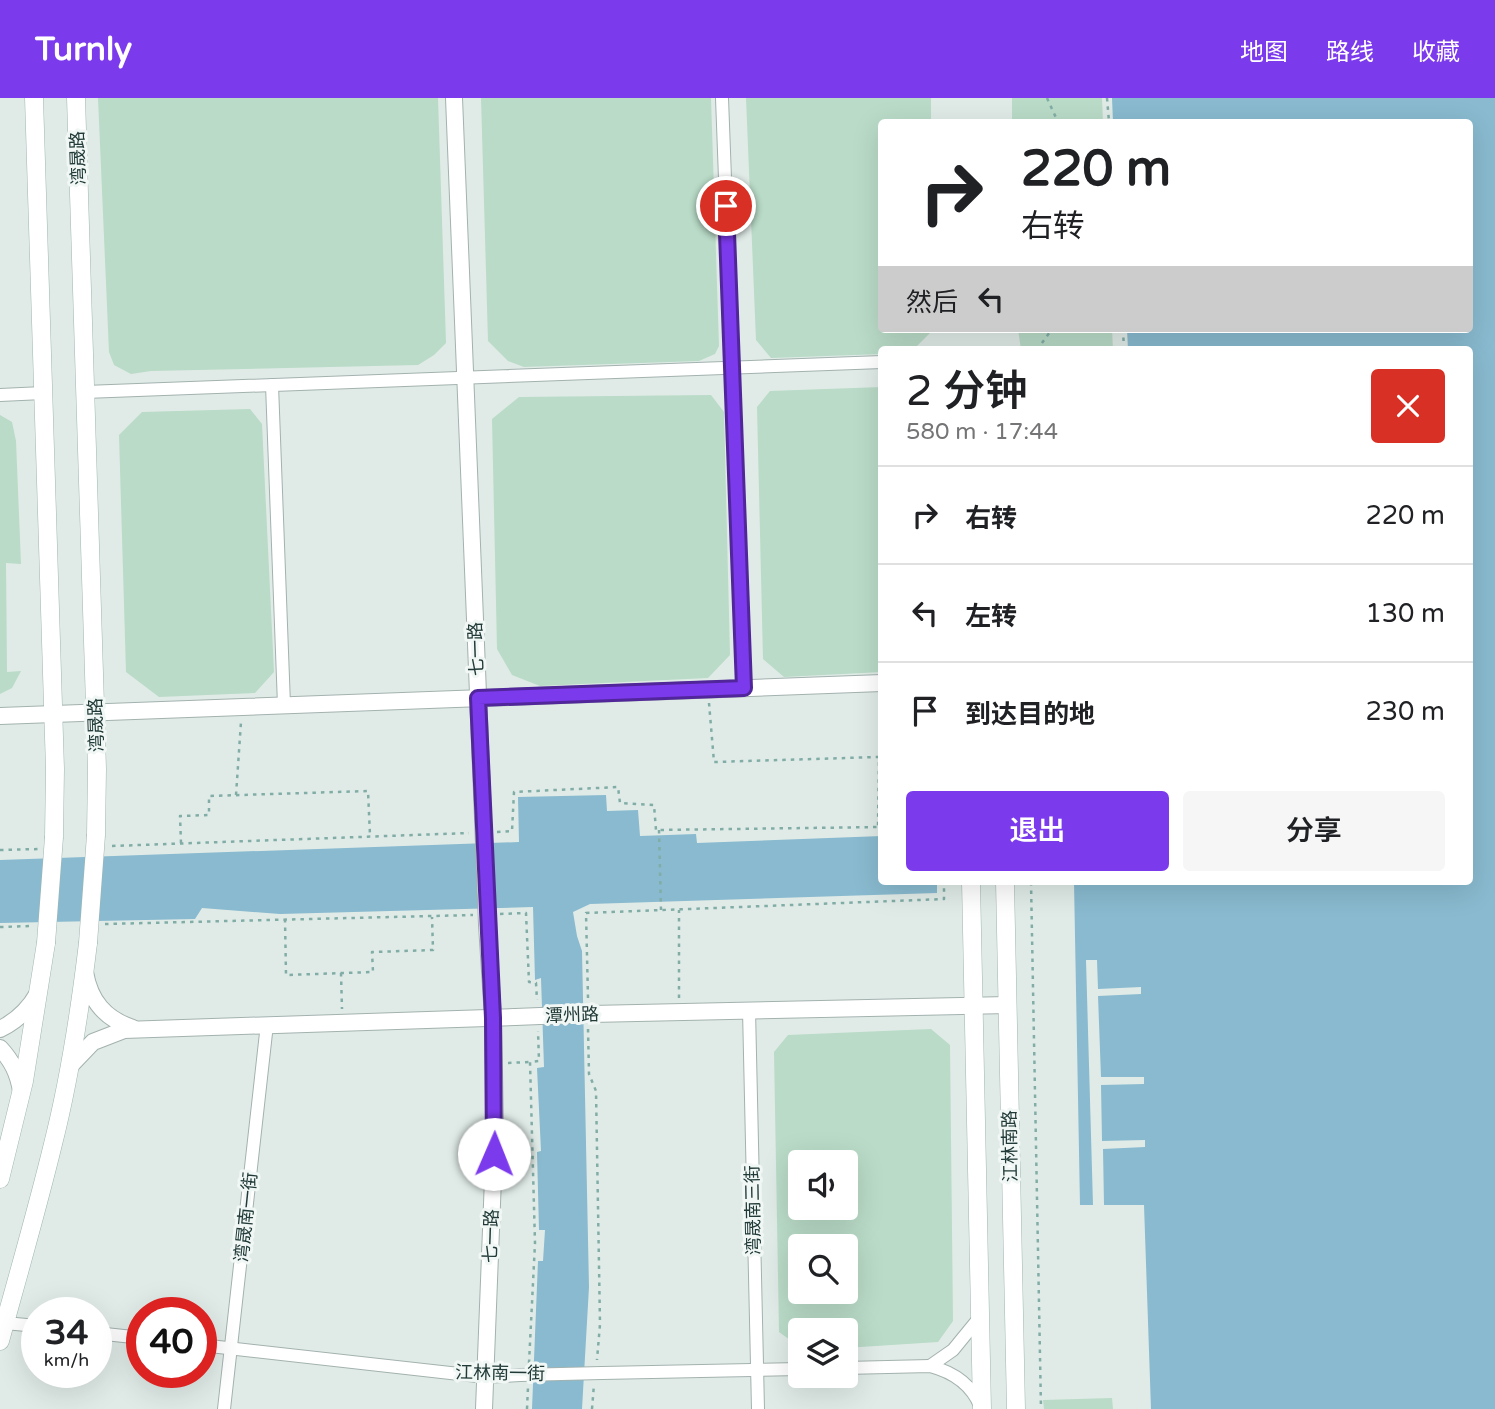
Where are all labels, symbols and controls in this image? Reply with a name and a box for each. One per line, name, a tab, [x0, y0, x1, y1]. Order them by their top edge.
text: Turnly	[35, 30, 132, 69]
text: 地图	[1240, 38, 1288, 67]
text: 路线	[1326, 38, 1374, 67]
text: 收藏	[1412, 38, 1460, 67]
street label: 湾晟路	[66, 131, 90, 185]
text: 220 m	[1021, 140, 1171, 199]
icon: right	[906, 147, 997, 238]
pin	[696, 176, 756, 236]
icon: arrive	[707, 187, 745, 225]
text: 右转	[1021, 208, 1085, 246]
icon: left	[972, 280, 1010, 318]
text: 然后	[906, 287, 958, 318]
text: 2 分钟	[906, 366, 1027, 417]
button: close	[1371, 369, 1445, 443]
text: 580 m · 17:44	[906, 418, 1058, 446]
icon: right	[906, 496, 944, 534]
text: 220 m	[1365, 500, 1445, 531]
text: 右转	[965, 503, 1017, 534]
icon: left	[906, 594, 944, 632]
text: 130 m	[1365, 598, 1445, 629]
text: 左转	[965, 601, 1017, 632]
street label: 七一路	[464, 622, 488, 676]
icon: arrive	[906, 692, 944, 730]
text: 230 m	[1365, 696, 1445, 727]
street label: 湾晟路	[84, 698, 108, 752]
text: 到达目的地	[965, 699, 1095, 730]
button: 退出	[906, 791, 1169, 871]
button: 分享	[1183, 791, 1445, 871]
street label: 潭州路	[545, 1003, 599, 1027]
street label: 江林南路	[998, 1110, 1022, 1182]
position arrow	[457, 1117, 531, 1191]
map controls	[788, 1150, 858, 1388]
button: sound	[788, 1150, 858, 1220]
street label: 湾晟南三街	[741, 1165, 765, 1255]
street label: 湾晟南一街	[230, 1171, 262, 1263]
street label: 七一路	[479, 1209, 503, 1263]
button: search	[788, 1234, 858, 1304]
speed limit sign: 40	[126, 1297, 217, 1388]
text: 34	[45, 1312, 88, 1354]
button: layers	[788, 1318, 858, 1388]
text: km/h	[44, 1349, 89, 1371]
street label: 江林南一街	[455, 1361, 545, 1385]

